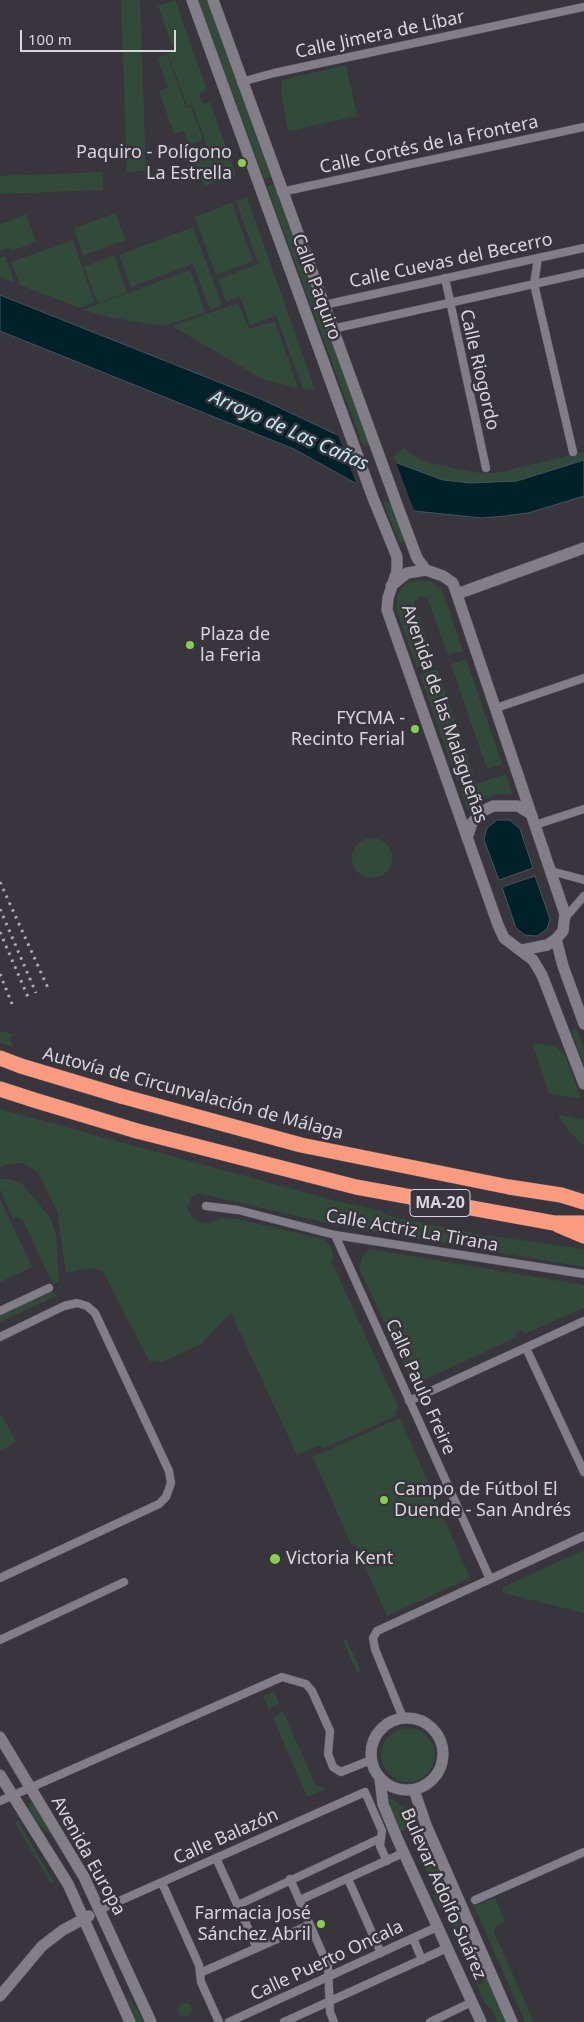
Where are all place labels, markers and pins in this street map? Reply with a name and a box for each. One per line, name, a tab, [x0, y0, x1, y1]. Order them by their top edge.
place label: Paquiro - Polígono La Estrella	[76, 142, 232, 184]
marker: Paquiro - Polígono La Estrella	[236, 157, 248, 169]
place label: Plaza de la Feria	[200, 624, 270, 666]
marker: Plaza de la Feria	[184, 639, 196, 651]
place label: FYCMA - Recinto Ferial	[291, 708, 405, 751]
marker: FYCMA - Recinto Ferial	[409, 723, 421, 735]
place label: Campo de Fútbol El Duende - San Andrés	[394, 1479, 571, 1522]
marker: Campo de Fútbol El Duende - San Andrés	[378, 1494, 390, 1506]
place label: Victoria Kent	[286, 1548, 393, 1570]
marker: Victoria Kent	[268, 1552, 282, 1566]
place label: Farmacia José Sánchez Abril	[195, 1903, 311, 1946]
marker: Farmacia José Sánchez Abril	[315, 1918, 327, 1930]

